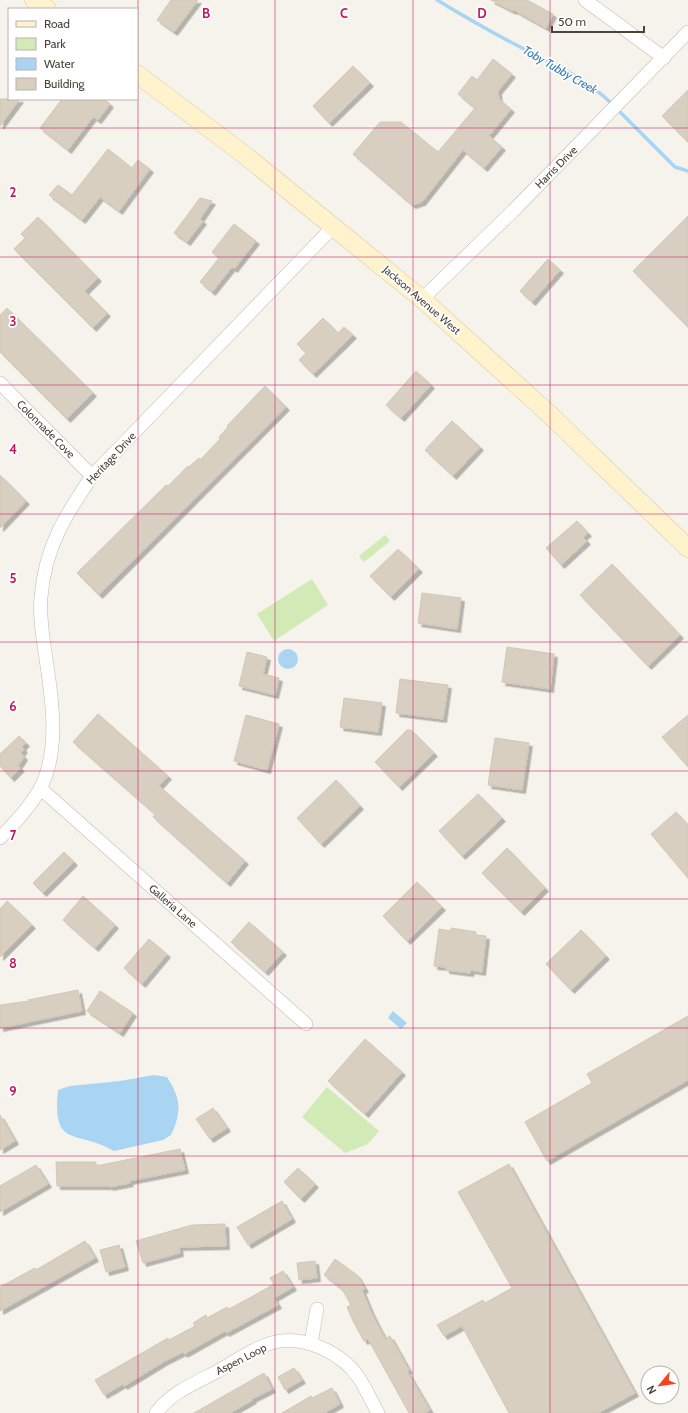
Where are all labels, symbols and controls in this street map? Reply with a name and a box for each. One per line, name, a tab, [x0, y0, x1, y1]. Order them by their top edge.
text: B	[202, 5, 210, 21]
text: C	[340, 5, 348, 21]
text: D	[477, 5, 487, 21]
legend	[8, 8, 138, 100]
scale bar	[552, 8, 644, 34]
text: 50 m	[558, 14, 586, 29]
text: Road	[44, 16, 70, 31]
text: Park	[44, 36, 66, 51]
water label: Toby Tubby Creek	[520, 42, 601, 97]
text: Water	[44, 56, 75, 71]
text: Building	[44, 76, 86, 91]
street label: Harris Drive	[532, 143, 580, 191]
text: 2	[10, 184, 17, 200]
street label: Jackson Avenue West	[380, 262, 464, 338]
text: 3	[9, 313, 17, 329]
street label: Colonnade Cove	[14, 397, 78, 461]
street label: Heritage Drive	[83, 429, 139, 487]
text: 4	[9, 441, 17, 457]
text: 5	[10, 570, 17, 586]
text: 6	[9, 698, 17, 714]
text: 7	[10, 827, 17, 843]
street label: Galleria Lane	[146, 881, 200, 931]
text: 8	[9, 955, 17, 971]
text: 9	[9, 1083, 17, 1099]
street label: Aspen Loop	[213, 1340, 269, 1378]
north arrow	[640, 1365, 680, 1405]
text: N	[643, 1383, 659, 1397]

